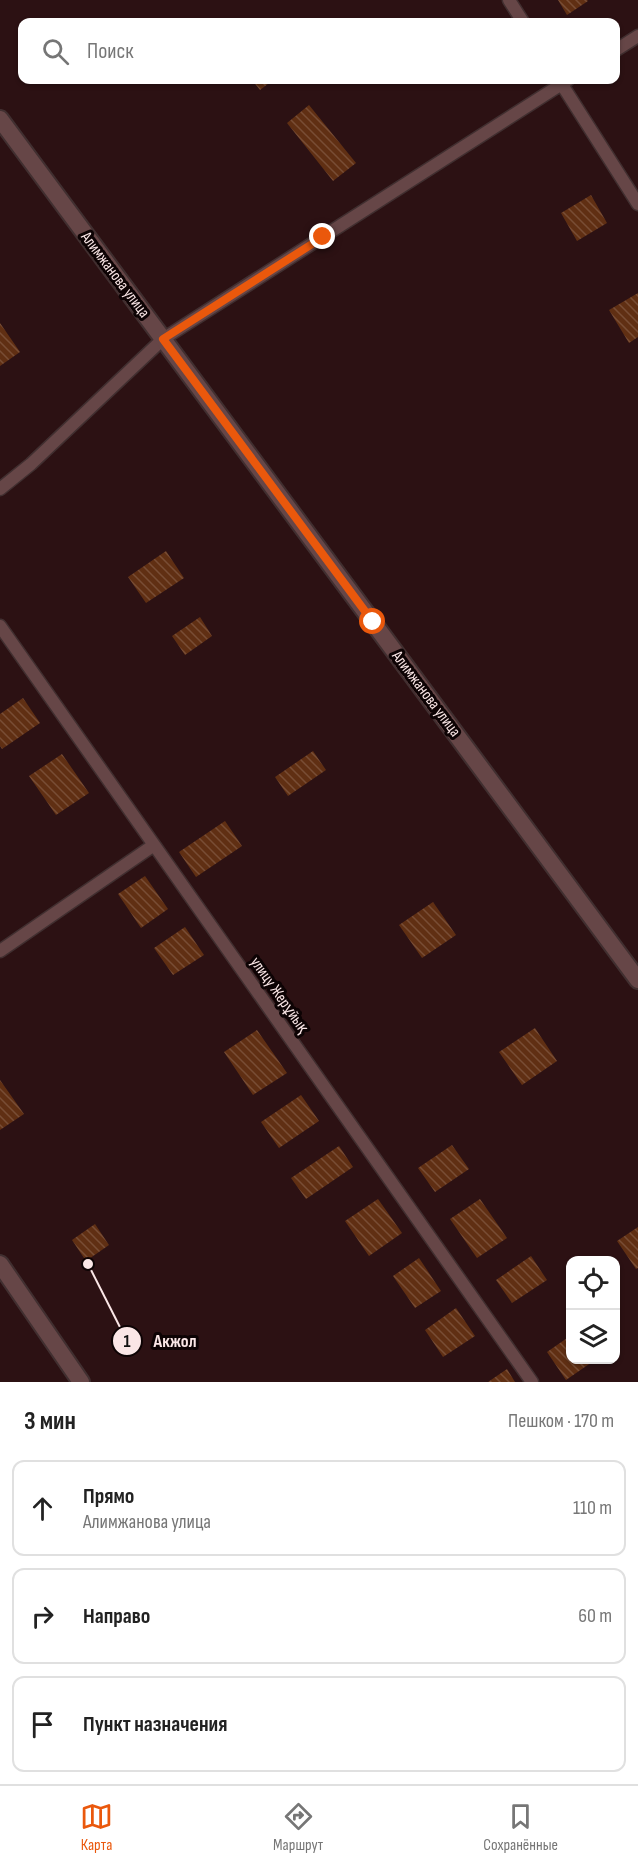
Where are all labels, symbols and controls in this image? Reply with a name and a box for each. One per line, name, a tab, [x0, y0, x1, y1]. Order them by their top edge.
search box	[18, 18, 620, 84]
icon: search	[39, 35, 72, 68]
text: Поиск	[87, 38, 133, 65]
route end	[309, 223, 335, 249]
street label: Алимжанова улица	[76, 228, 153, 322]
route start	[359, 608, 385, 634]
street label: Алимжанова улица	[387, 647, 464, 741]
street label: улицу Жерұйық	[246, 953, 313, 1037]
map controls	[566, 1256, 620, 1364]
button: locate	[566, 1256, 620, 1310]
button: layers	[566, 1310, 620, 1364]
callout: Акжол	[112, 1323, 208, 1359]
text: 1	[123, 1331, 131, 1352]
text: Акжол	[153, 1331, 196, 1352]
text: 3 мин	[24, 1406, 76, 1437]
text: Пешком · 170 m	[508, 1409, 614, 1433]
text: Прямо	[83, 1483, 134, 1510]
icon: ahead	[26, 1492, 59, 1525]
text: 110 m	[573, 1496, 612, 1520]
text: Алимжанова улица	[83, 1510, 211, 1534]
icon: right	[26, 1600, 59, 1633]
text: Направо	[83, 1603, 150, 1630]
text: 60 m	[578, 1604, 612, 1628]
icon: arrive	[26, 1708, 59, 1741]
text: Пункт назначения	[83, 1711, 227, 1738]
tab: Карта	[80, 1800, 113, 1855]
tab: Маршрут	[273, 1800, 323, 1855]
tab: Сохранённые	[483, 1800, 558, 1855]

